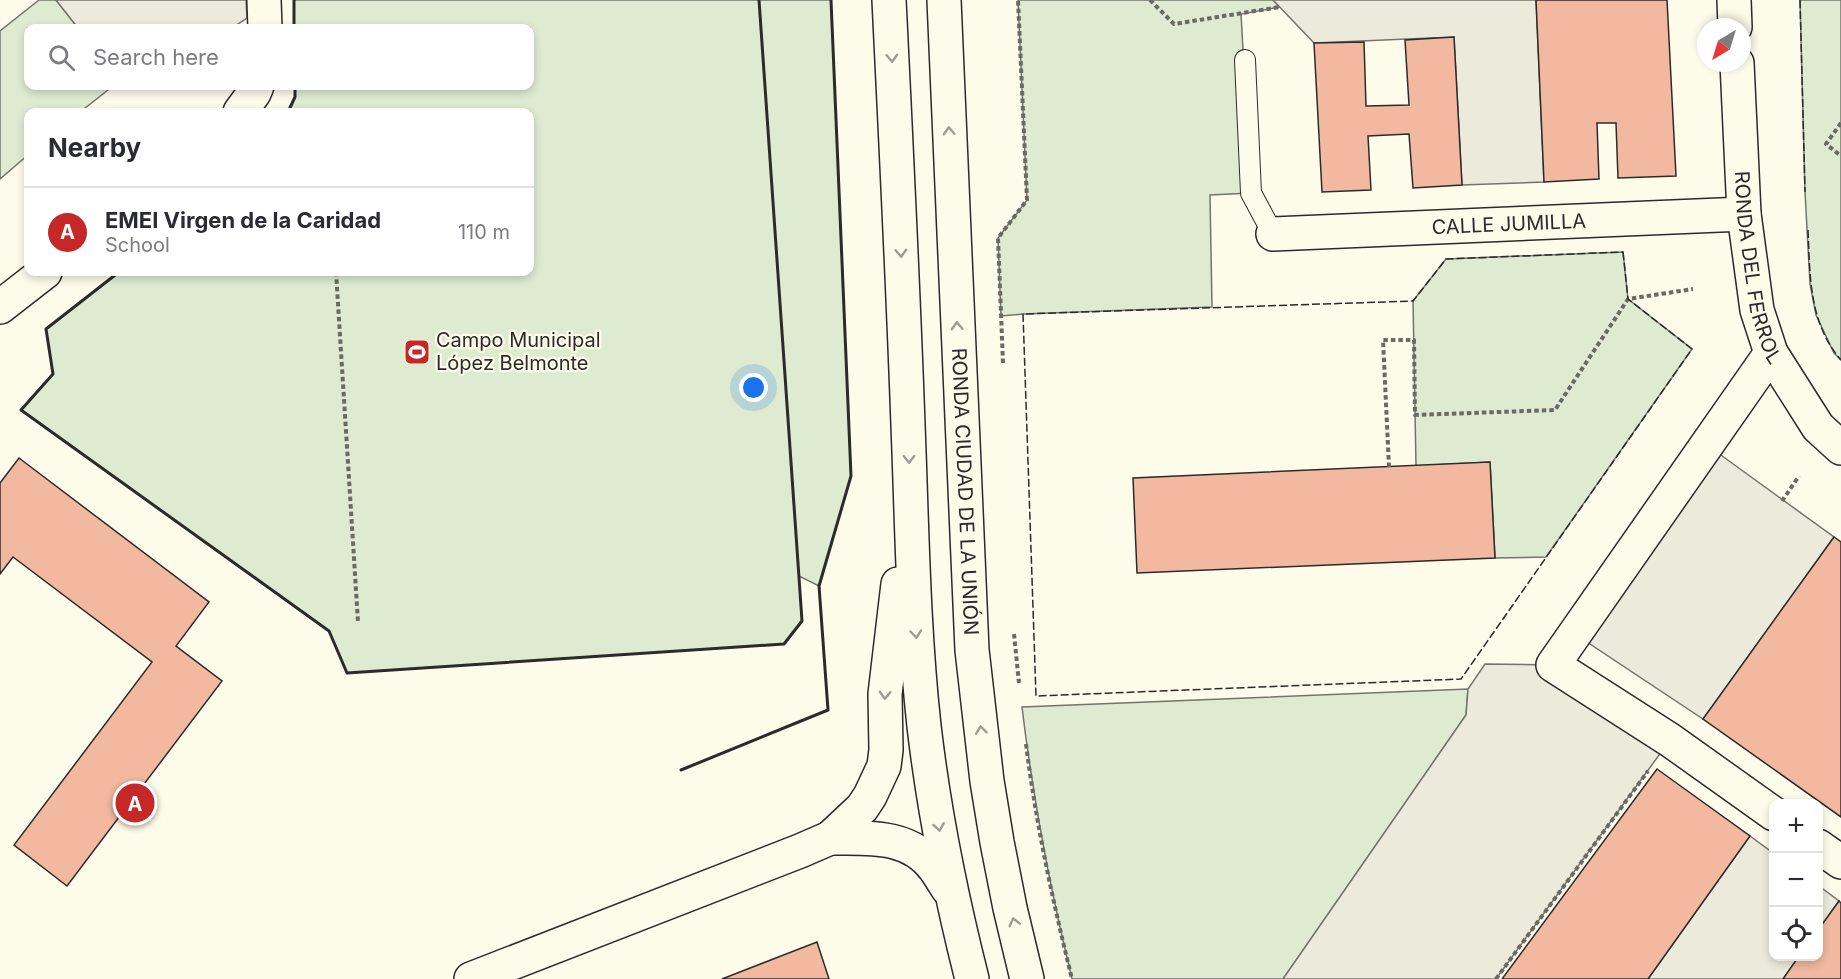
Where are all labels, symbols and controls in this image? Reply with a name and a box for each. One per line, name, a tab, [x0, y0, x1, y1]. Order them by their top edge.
north arrow	[1697, 18, 1751, 72]
search box	[24, 24, 534, 90]
icon: search	[45, 41, 78, 74]
text: Search here	[93, 44, 219, 70]
one-way arrow	[885, 54, 898, 63]
one-way arrow	[943, 127, 956, 136]
text: Nearby	[48, 132, 141, 163]
street label: RONDA DEL FERROL	[1730, 170, 1787, 369]
text: EMEI Virgen de la Caridad	[105, 207, 381, 233]
street label: CALLE JUMILLA	[1431, 209, 1587, 239]
text: A	[60, 220, 75, 244]
text: 110 m	[458, 220, 510, 244]
text: School	[105, 233, 170, 257]
one-way arrow	[894, 249, 907, 258]
one-way arrow	[951, 321, 964, 330]
place label: Campo Municipal López Belmonte	[436, 328, 601, 375]
sports icon: Campo Municipal López Belmonte	[402, 337, 432, 367]
street label: RONDA CIUDAD DE LA UNIÓN	[947, 347, 984, 636]
your location	[739, 373, 768, 402]
one-way arrow	[903, 455, 915, 464]
one-way arrow	[909, 629, 922, 638]
one-way arrow	[879, 691, 892, 700]
one-way arrow	[975, 726, 987, 735]
pin: A	[116, 780, 154, 826]
map controls	[1769, 799, 1823, 961]
button: +	[1769, 799, 1823, 853]
one-way arrow	[932, 822, 945, 832]
button: −	[1769, 853, 1823, 907]
button: locate	[1769, 907, 1823, 961]
one-way arrow	[1008, 917, 1021, 927]

